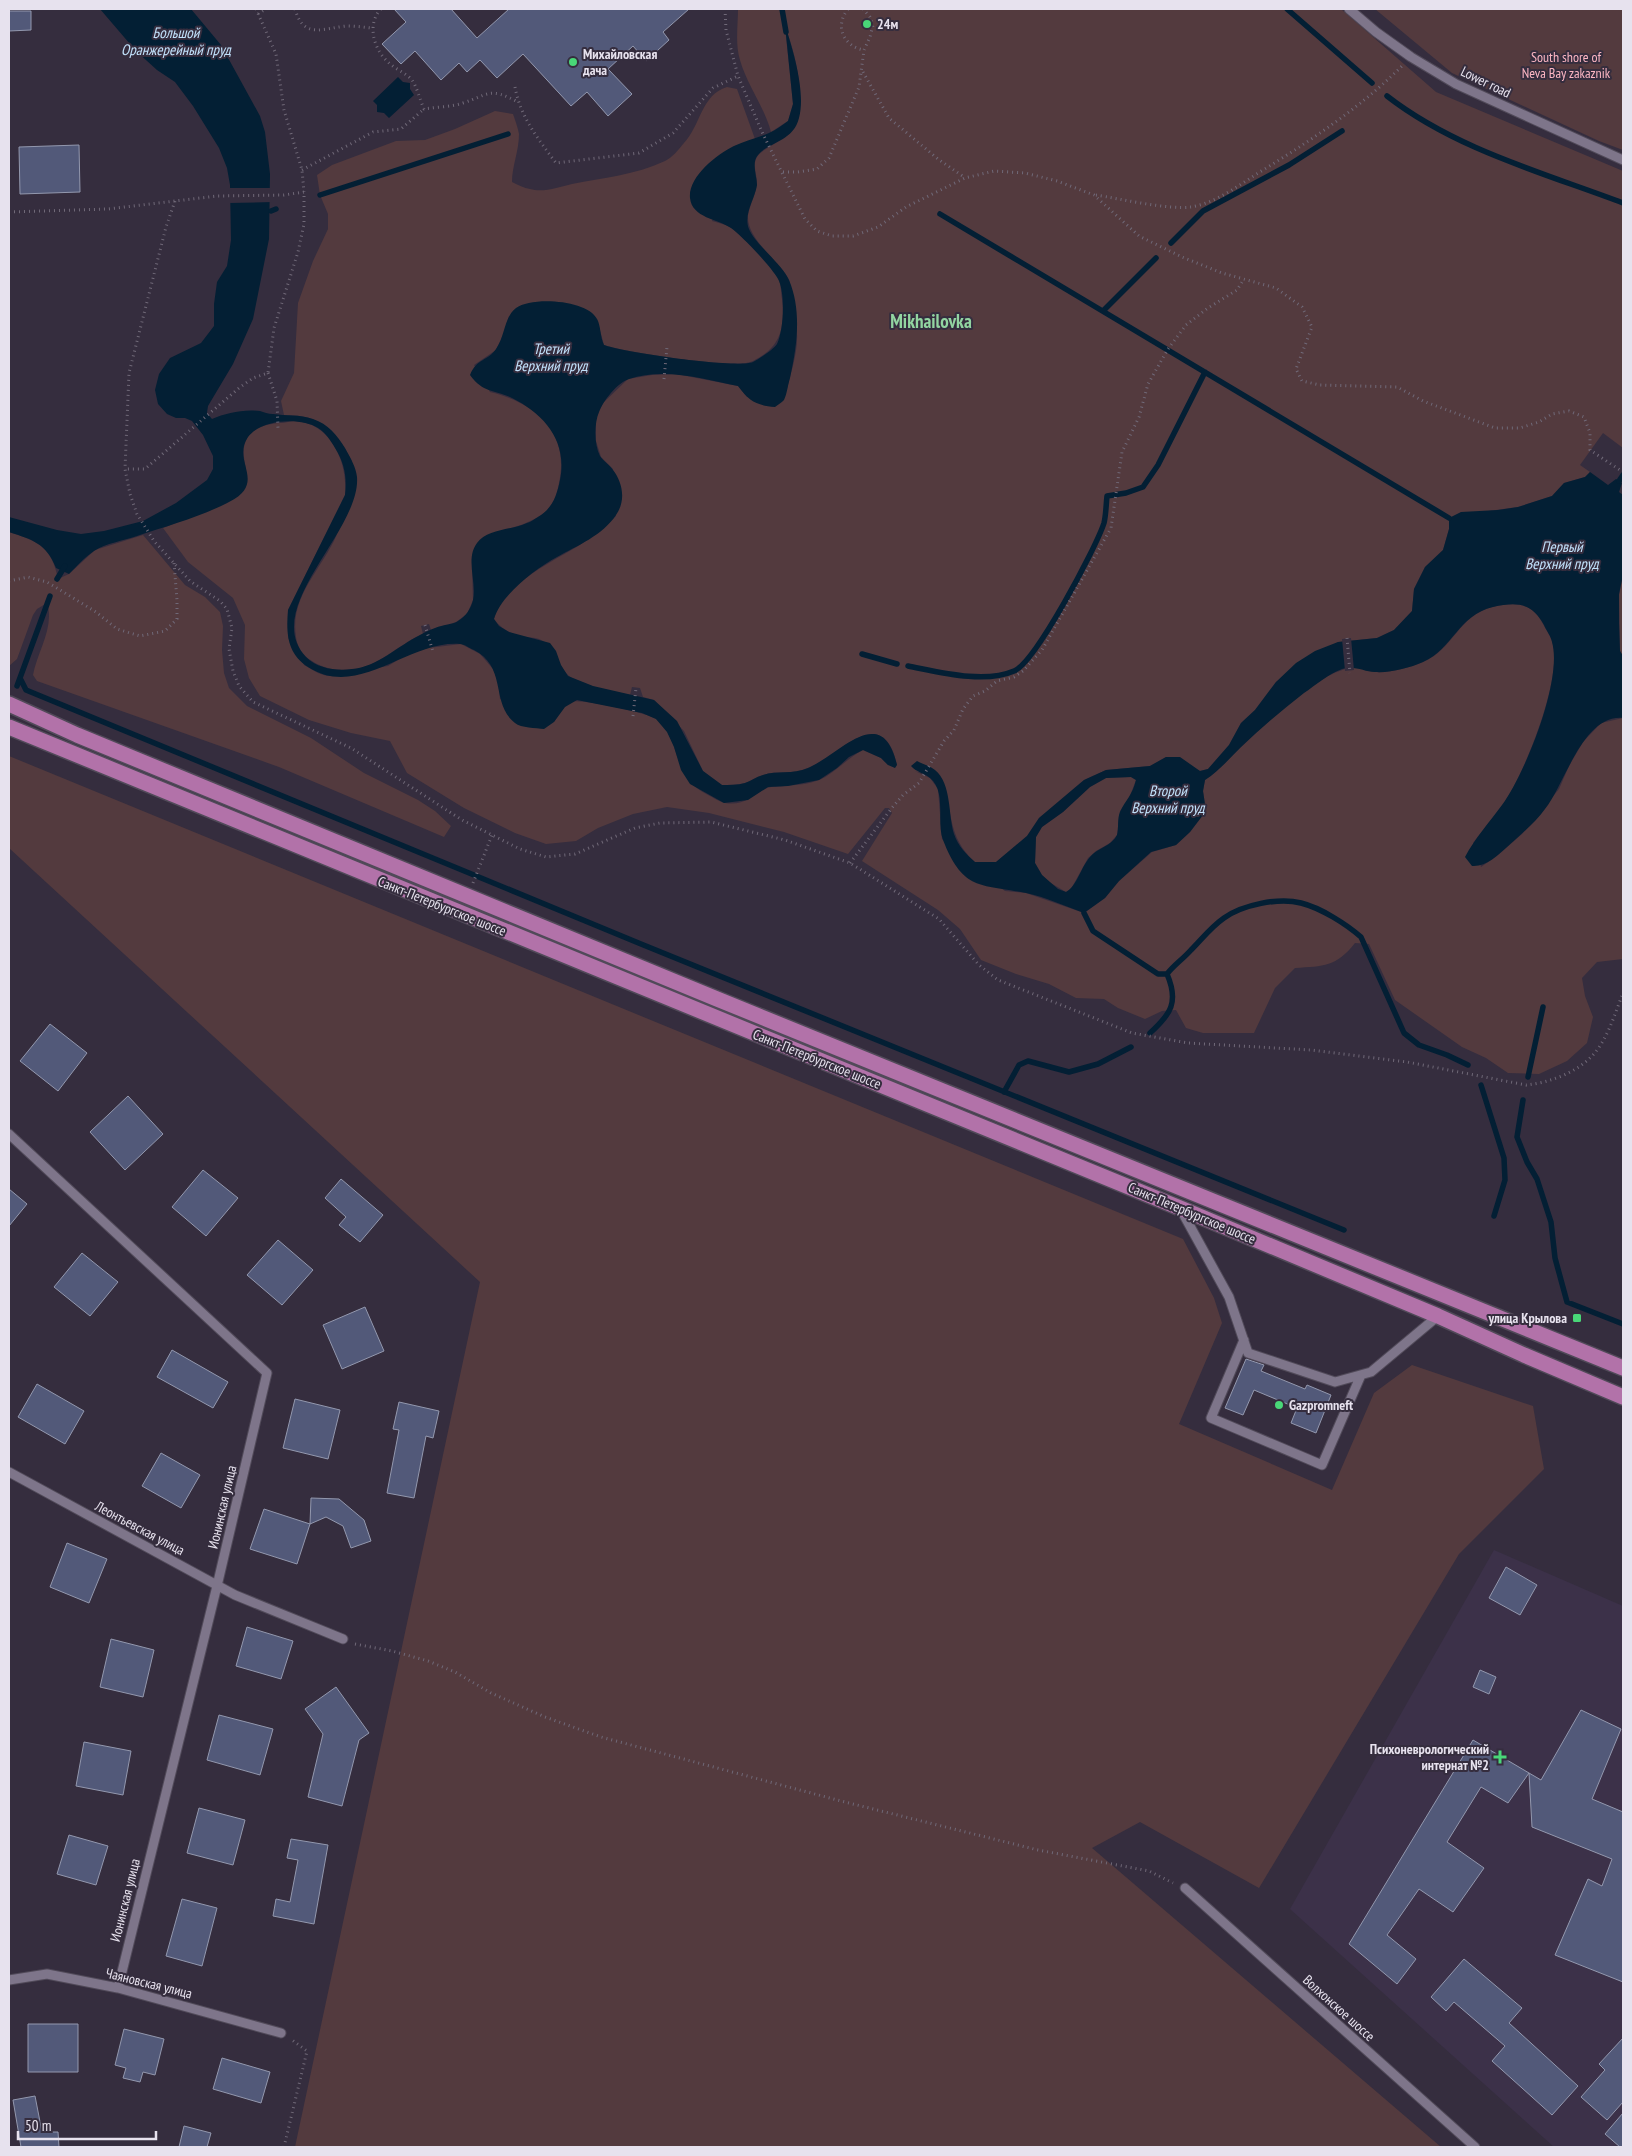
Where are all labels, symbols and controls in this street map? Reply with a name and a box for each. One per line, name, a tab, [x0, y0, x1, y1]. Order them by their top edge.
place label: 24м	[877, 15, 898, 33]
marker: 24м	[861, 18, 873, 30]
water label: Большой Оранжерейный пруд	[121, 23, 232, 59]
place label: Михайловская дача	[582, 45, 657, 79]
park label: South shore of Neva Bay zakaznik	[1522, 48, 1611, 82]
marker: Михайловская дача	[567, 56, 579, 68]
street label: Lower road	[1458, 62, 1514, 102]
district label: Mikhailovka	[890, 309, 972, 333]
water label: Третий Верхний пруд	[514, 339, 589, 375]
water label: Первый Верхний пруд	[1525, 537, 1600, 573]
water label: Второй Верхний пруд	[1131, 781, 1206, 817]
street label: Санкт-Петербургское шоссе	[375, 872, 509, 940]
street label: Санкт-Петербургское шоссе	[750, 1025, 884, 1093]
street label: Санкт-Петербургское шоссе	[1126, 1178, 1259, 1248]
place label: улица Крылова	[1487, 1309, 1567, 1327]
marker: улица Крылова	[1571, 1312, 1583, 1324]
place label: Gazpromneft	[1289, 1396, 1353, 1414]
marker: Gazpromneft	[1273, 1399, 1285, 1411]
street label: Ионинская улица	[204, 1464, 240, 1550]
street label: Леонтьевская улица	[91, 1496, 188, 1559]
place label: Психоневрологический интернат №2	[1370, 1740, 1489, 1774]
marker: Психоневрологический интернат №2	[1493, 1750, 1507, 1764]
street label: Ионинская улица	[106, 1857, 144, 1943]
street label: Чаяновская улица	[104, 1964, 194, 2002]
street label: Волхонское шоссе	[1299, 1971, 1379, 2045]
scale bar	[18, 2108, 155, 2140]
text: 50 m	[25, 2116, 51, 2135]

